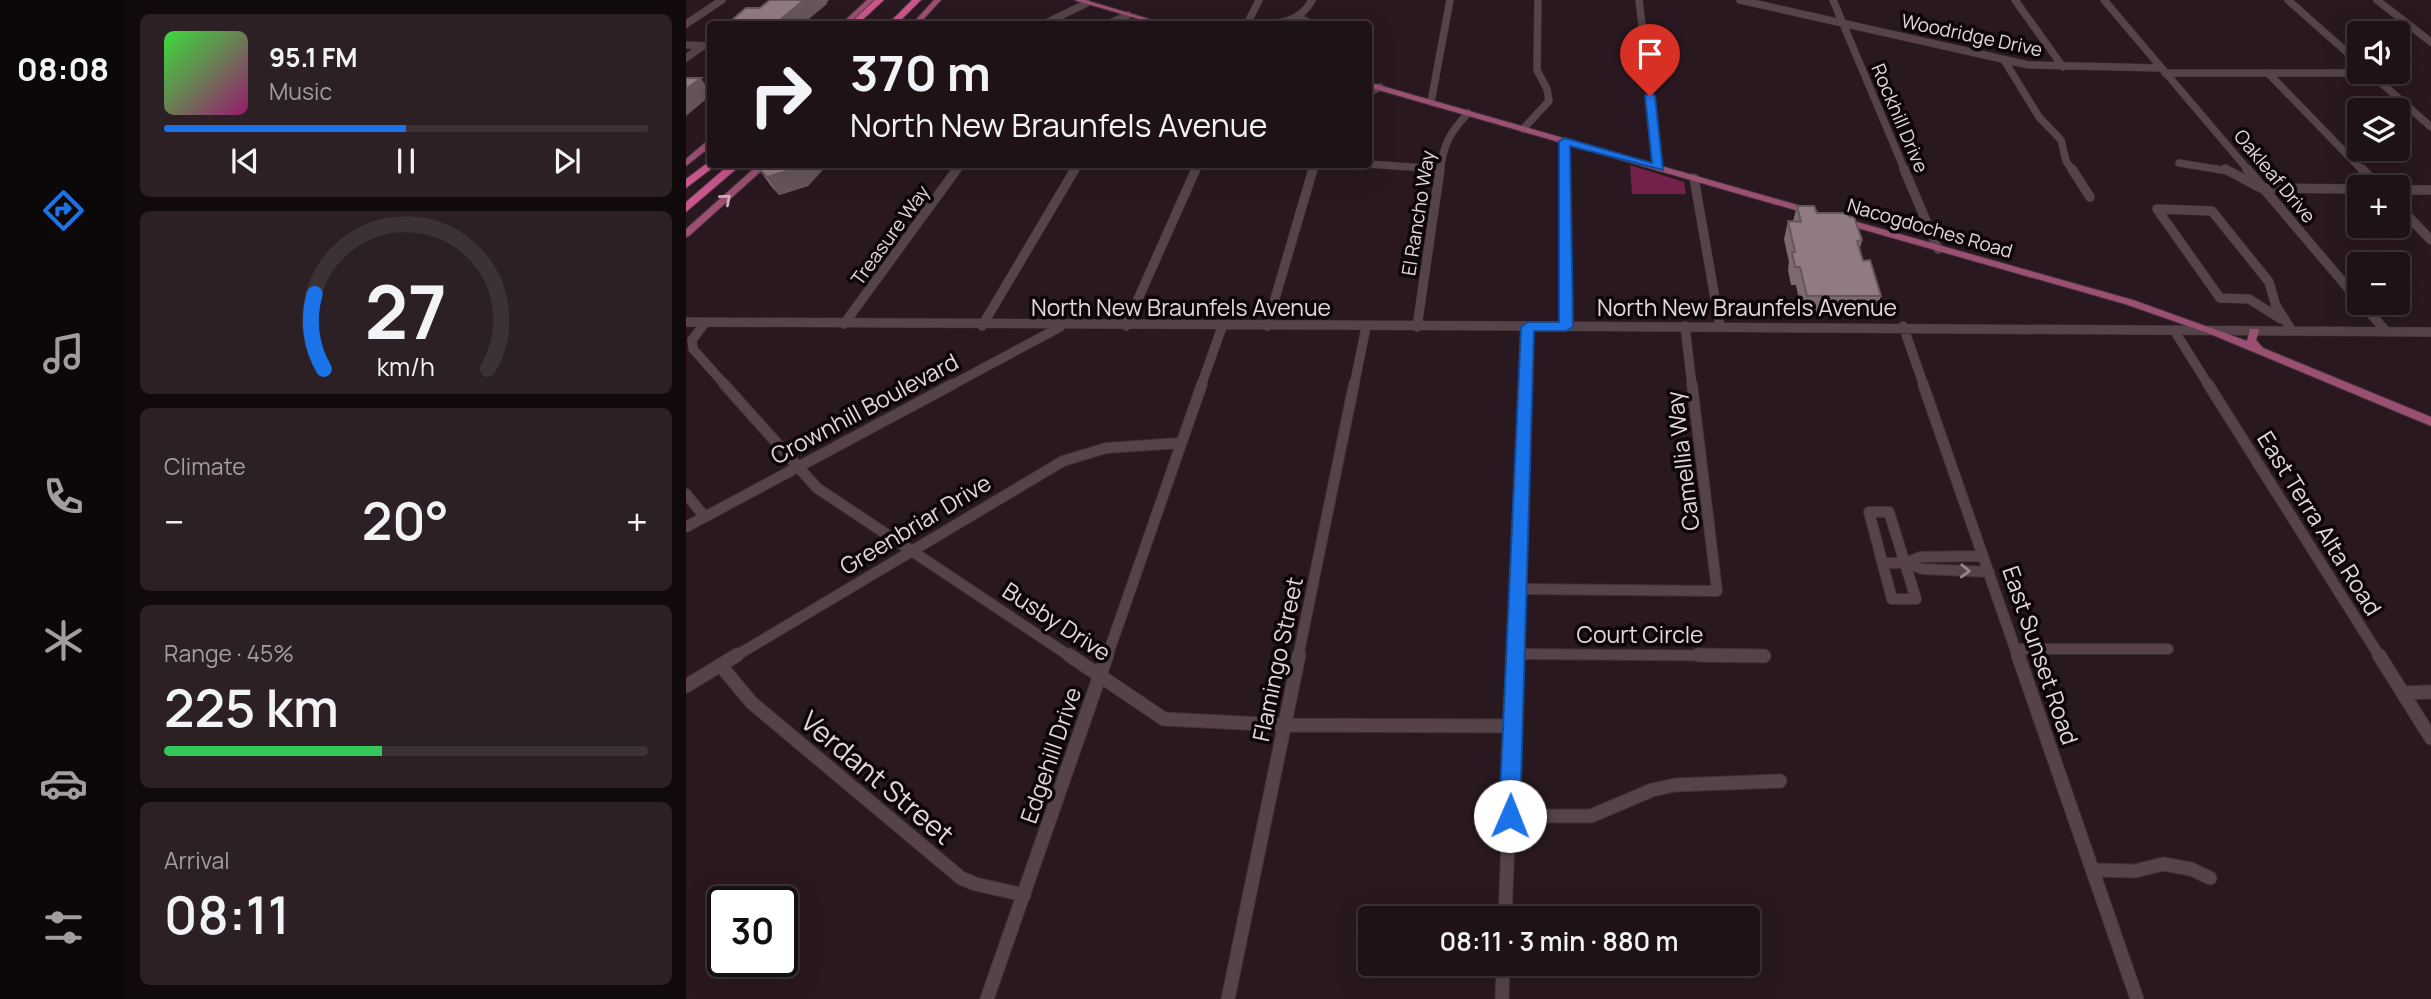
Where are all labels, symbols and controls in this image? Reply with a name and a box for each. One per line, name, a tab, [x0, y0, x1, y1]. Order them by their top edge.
street label: Woodridge Drive	[1899, 7, 2045, 63]
map controls	[2347, 21, 2410, 315]
button: sound	[2347, 21, 2410, 84]
pin	[1620, 24, 1680, 96]
icon: arrive	[1631, 35, 1669, 73]
text: 95.1 FM	[269, 39, 358, 75]
text: 370 m	[850, 39, 991, 106]
text: 08:08	[17, 47, 109, 91]
icon: right	[735, 49, 826, 140]
street label: Rockhill Drive	[1865, 60, 1935, 176]
text: Music	[269, 75, 332, 107]
button: layers	[2347, 98, 2410, 161]
text: North New Braunfels Avenue	[850, 103, 1267, 147]
street label: Oakleaf Drive	[2228, 124, 2322, 228]
icon: previous	[226, 142, 264, 180]
icon: pause	[387, 142, 425, 180]
icon: next	[548, 142, 586, 180]
street label: El Rancho Way	[1395, 148, 1441, 278]
button: +	[2347, 175, 2410, 238]
street label: Treasure Way	[845, 180, 935, 290]
icon: directions	[39, 186, 88, 235]
street label: Nacogdoches Road	[1844, 192, 2016, 264]
one-way arrow	[718, 195, 731, 207]
button: −	[2347, 252, 2410, 315]
text: 27	[365, 261, 447, 361]
street label: North New Braunfels Avenue	[1031, 291, 1331, 323]
street label: North New Braunfels Avenue	[1597, 291, 1897, 323]
icon: music	[39, 329, 88, 378]
street label: Crownhill Boulevard	[764, 345, 964, 471]
text: km/h	[377, 348, 435, 383]
street label: Camellia Way	[1658, 389, 1706, 533]
street label: East Terra Alta Road	[2250, 425, 2390, 621]
text: Climate	[164, 450, 246, 482]
street label: Greenbriar Drive	[833, 466, 997, 582]
icon: phone	[39, 472, 88, 521]
text: 20°	[362, 485, 449, 556]
text: −	[164, 495, 185, 547]
text: +	[626, 495, 648, 547]
street label: East Sunset Road	[1995, 561, 2087, 749]
one-way arrow	[1960, 563, 1971, 578]
street label: Busby Drive	[997, 574, 1117, 668]
street label: Flamingo Street	[1244, 574, 1310, 744]
icon: climate	[39, 616, 88, 665]
street label: Court Circle	[1577, 618, 1703, 650]
text: Range · 45%	[164, 637, 294, 669]
text: 225 km	[164, 672, 339, 743]
street label: Edgehill Drive	[1012, 683, 1088, 827]
street label: Verdant Street	[793, 702, 963, 852]
icon: car	[39, 759, 88, 808]
position arrow	[1473, 779, 1547, 853]
text: Arrival	[164, 844, 230, 876]
text: 08:11	[164, 879, 290, 950]
speed limit sign: 30	[707, 886, 798, 977]
icon: filters	[39, 903, 88, 952]
text: 08:11 · 3 min · 880 m	[1440, 923, 1678, 959]

